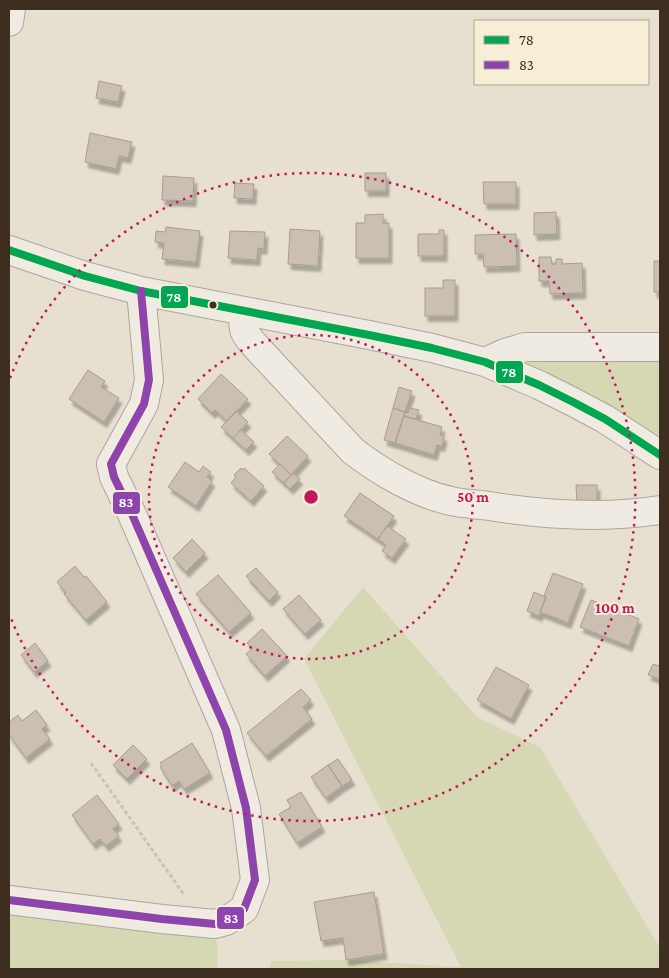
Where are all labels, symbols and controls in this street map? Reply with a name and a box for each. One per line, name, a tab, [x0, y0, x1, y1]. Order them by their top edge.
legend	[474, 20, 649, 85]
text: 78	[519, 32, 534, 48]
text: 83	[519, 57, 534, 73]
line badge: 78	[160, 285, 189, 309]
text: 78	[167, 289, 181, 305]
unlabelled marker	[208, 300, 218, 310]
line badge: 78	[495, 360, 524, 384]
text: 78	[502, 364, 516, 380]
centre of rings	[302, 488, 320, 506]
text: 50 m	[457, 489, 489, 505]
line badge: 83	[112, 491, 141, 515]
text: 83	[119, 494, 134, 510]
text: 100 m	[595, 600, 635, 616]
line badge: 83	[216, 906, 245, 930]
text: 83	[224, 910, 239, 926]

